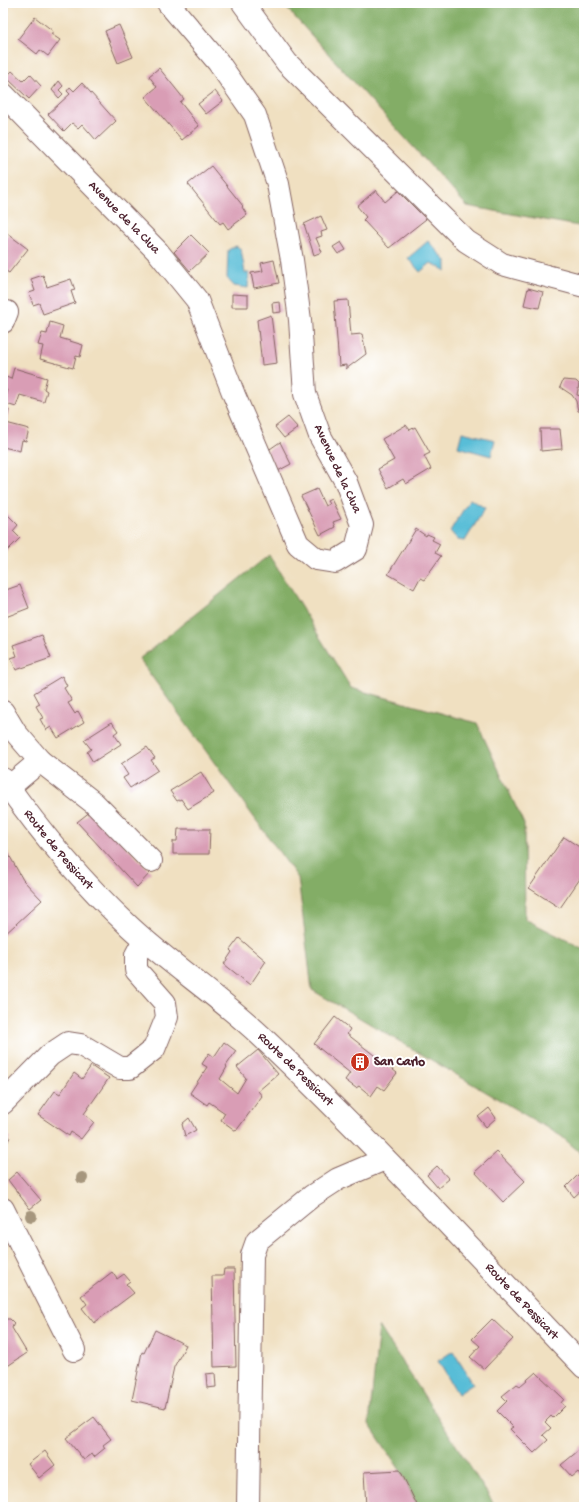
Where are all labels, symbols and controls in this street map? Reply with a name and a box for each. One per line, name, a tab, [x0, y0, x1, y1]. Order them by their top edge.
street label: Avenue de la Clua	[85, 178, 164, 258]
street label: Avenue de la Clua	[310, 422, 364, 516]
street label: Route de Pessicart	[21, 807, 98, 894]
street label: Route de Pessicart	[254, 1029, 338, 1111]
building icon: San Carlo	[349, 1051, 371, 1073]
place label: San Carlo	[374, 1055, 425, 1070]
street label: Route de Pessicart	[482, 1260, 563, 1344]

